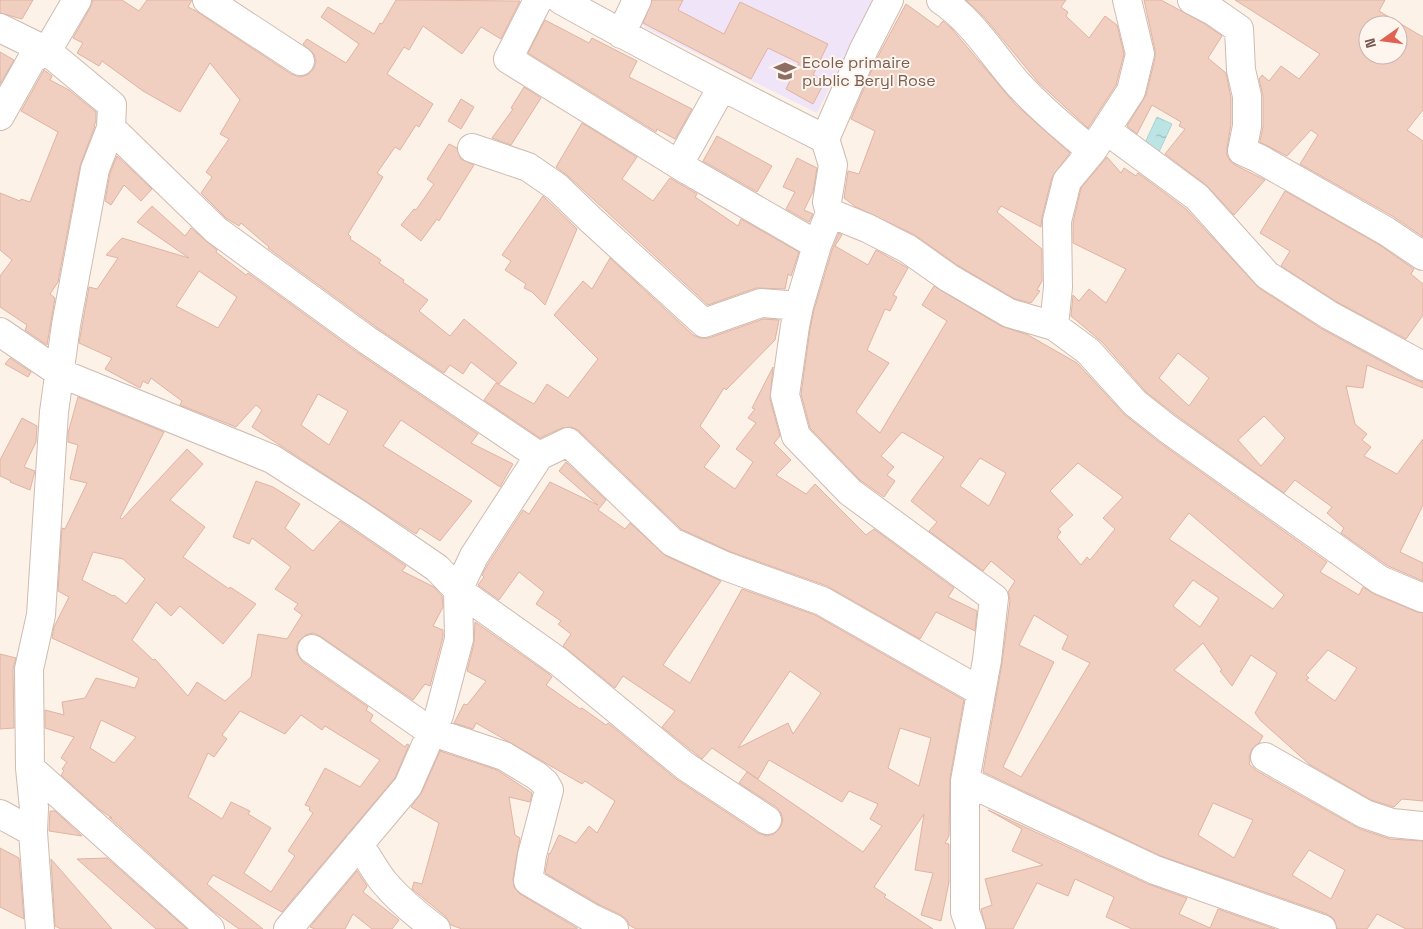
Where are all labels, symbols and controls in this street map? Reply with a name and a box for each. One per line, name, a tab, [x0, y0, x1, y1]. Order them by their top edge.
north arrow	[1358, 15, 1408, 65]
text: N	[1361, 36, 1380, 50]
place label: Ecole primaire public Beryl Rose	[802, 52, 936, 91]
school or university icon: Ecole primaire public Beryl Rose	[772, 58, 798, 84]

